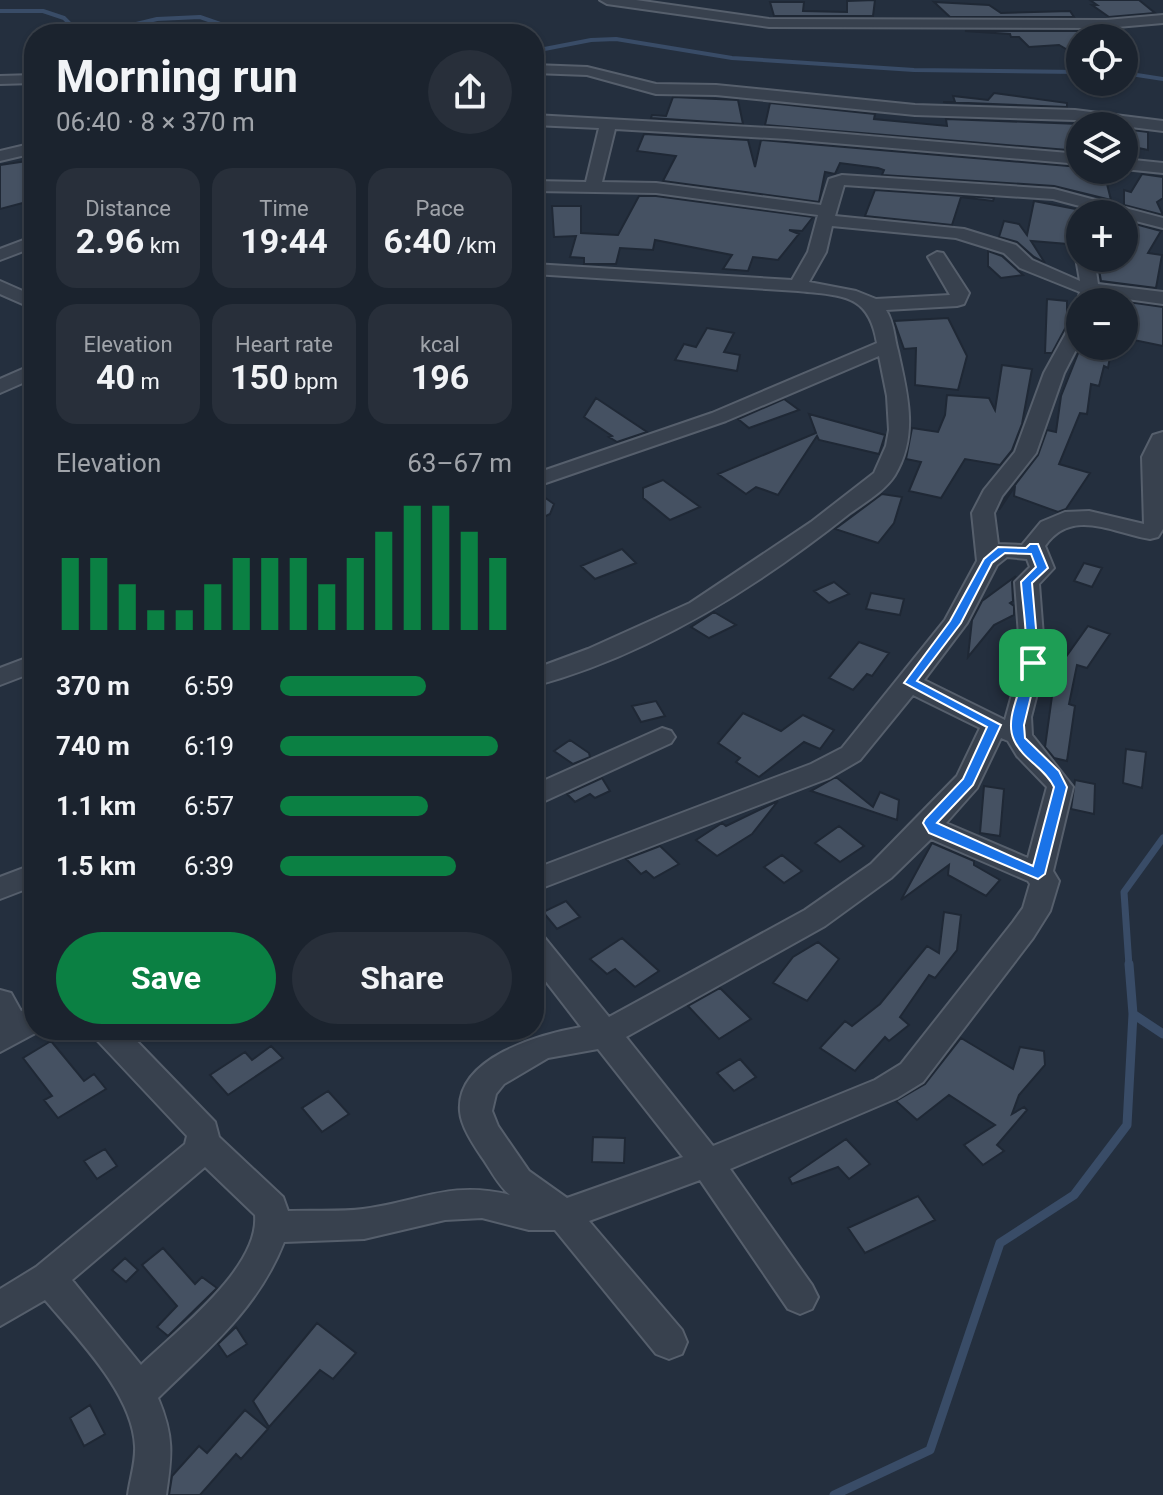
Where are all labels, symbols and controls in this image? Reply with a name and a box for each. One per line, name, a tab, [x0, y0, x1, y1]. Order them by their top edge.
map controls	[1066, 24, 1138, 360]
button: locate	[1066, 24, 1138, 96]
button: share	[428, 50, 512, 134]
text: Morning run	[56, 51, 298, 103]
text: 06:40 · 8 × 370 m	[56, 107, 255, 137]
button: layers	[1066, 112, 1138, 184]
text: Distance	[85, 196, 171, 221]
text: Time	[259, 196, 309, 221]
text: Pace	[416, 196, 464, 221]
button: +	[1066, 200, 1138, 272]
text: 2.96	[76, 221, 144, 261]
text: 19:44	[240, 221, 328, 261]
text: 6:40	[383, 221, 452, 261]
text: km	[144, 233, 180, 258]
text: /km	[452, 233, 497, 258]
button: −	[1066, 288, 1138, 360]
text: Elevation	[83, 332, 173, 357]
text: Heart rate	[235, 332, 333, 357]
text: kcal	[420, 332, 460, 357]
text: 40	[96, 357, 135, 397]
text: 150	[230, 357, 289, 397]
text: 196	[411, 357, 469, 397]
text: m	[135, 369, 160, 394]
text: bpm	[289, 369, 338, 394]
text: Elevation	[56, 448, 161, 478]
text: 63–67 m	[407, 448, 512, 478]
pin	[999, 629, 1067, 697]
icon: arrive	[1011, 641, 1055, 685]
text: 370 m	[56, 671, 130, 701]
text: 6:59	[184, 671, 234, 701]
text: 740 m	[56, 731, 130, 761]
text: 6:19	[184, 731, 234, 761]
text: 1.1 km	[56, 791, 136, 821]
text: 6:57	[184, 791, 234, 821]
text: 1.5 km	[56, 851, 136, 881]
text: 6:39	[184, 851, 234, 881]
button: Save	[56, 932, 276, 1024]
button: Share	[292, 932, 512, 1024]

